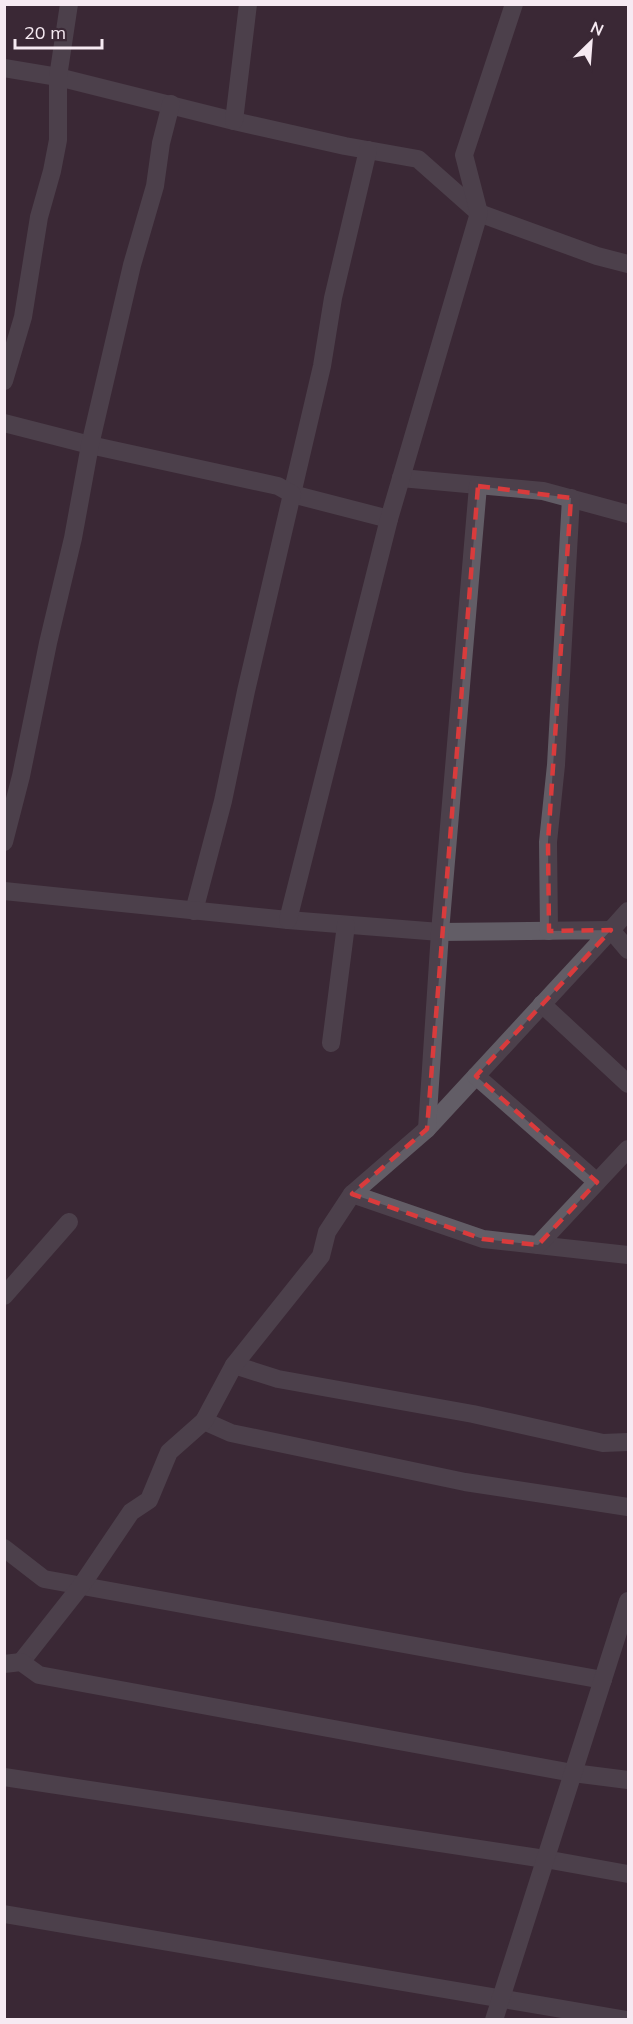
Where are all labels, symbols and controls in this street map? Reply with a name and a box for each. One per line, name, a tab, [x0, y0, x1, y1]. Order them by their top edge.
scale bar	[15, 12, 102, 50]
north arrow	[561, 12, 621, 72]
text: N	[588, 17, 607, 40]
text: 20 m	[24, 21, 66, 44]

